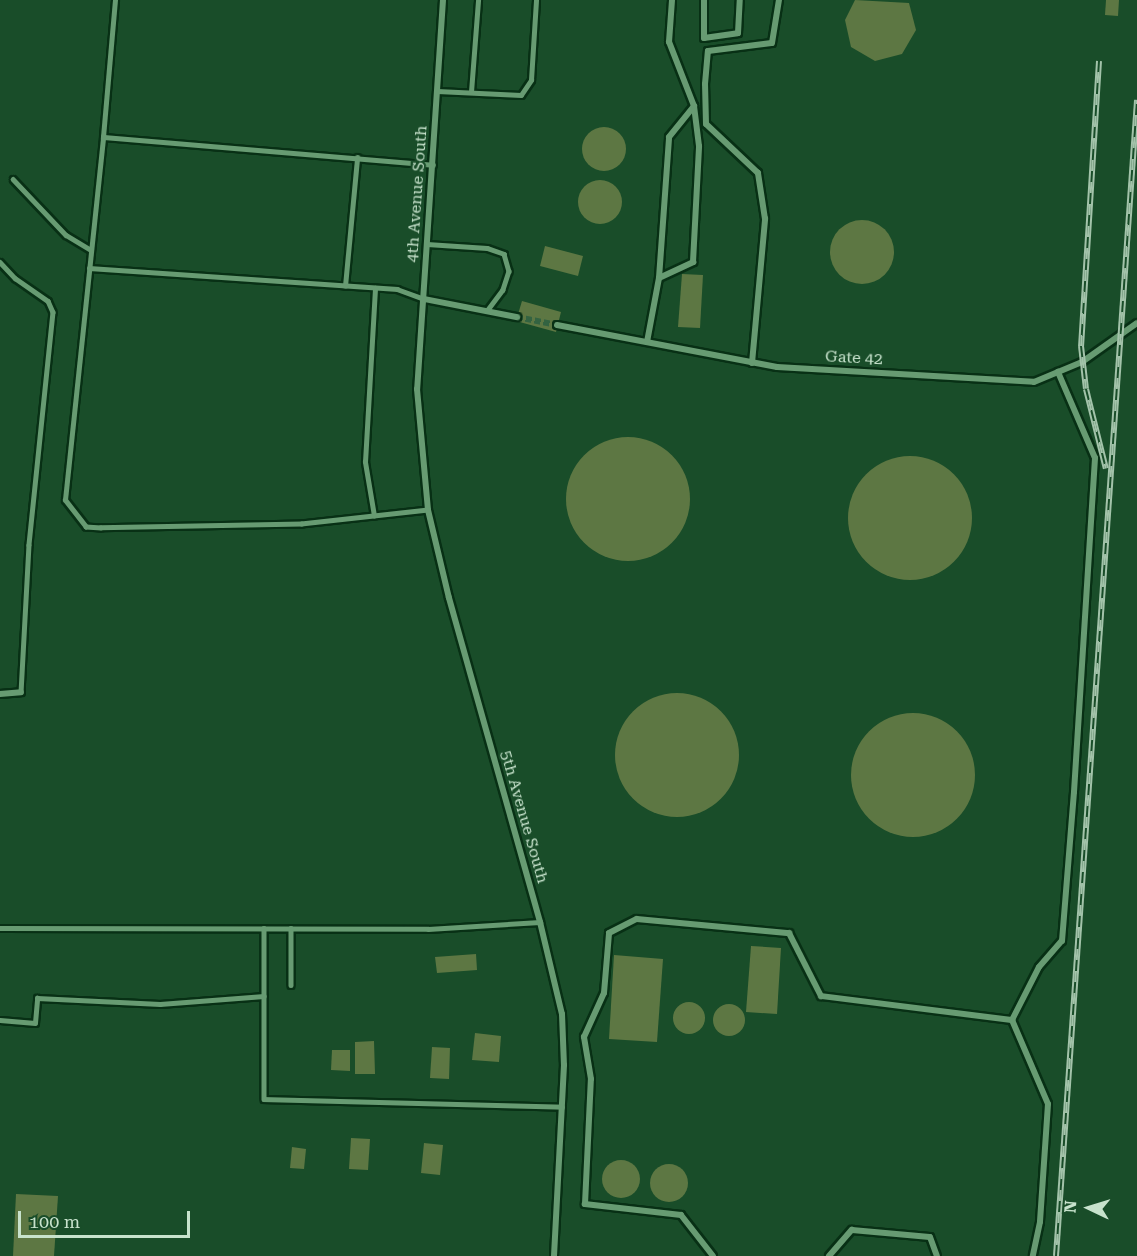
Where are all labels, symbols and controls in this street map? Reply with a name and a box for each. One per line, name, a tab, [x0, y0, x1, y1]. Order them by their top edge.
street label: 4th Avenue South	[403, 125, 431, 263]
street label: Gate 42	[825, 347, 883, 369]
street label: 5th Avenue South	[496, 748, 552, 886]
north arrow	[1059, 1178, 1119, 1238]
scale bar	[21, 1199, 194, 1237]
text: N	[1061, 1200, 1080, 1214]
text: 100 m	[29, 1211, 80, 1232]

